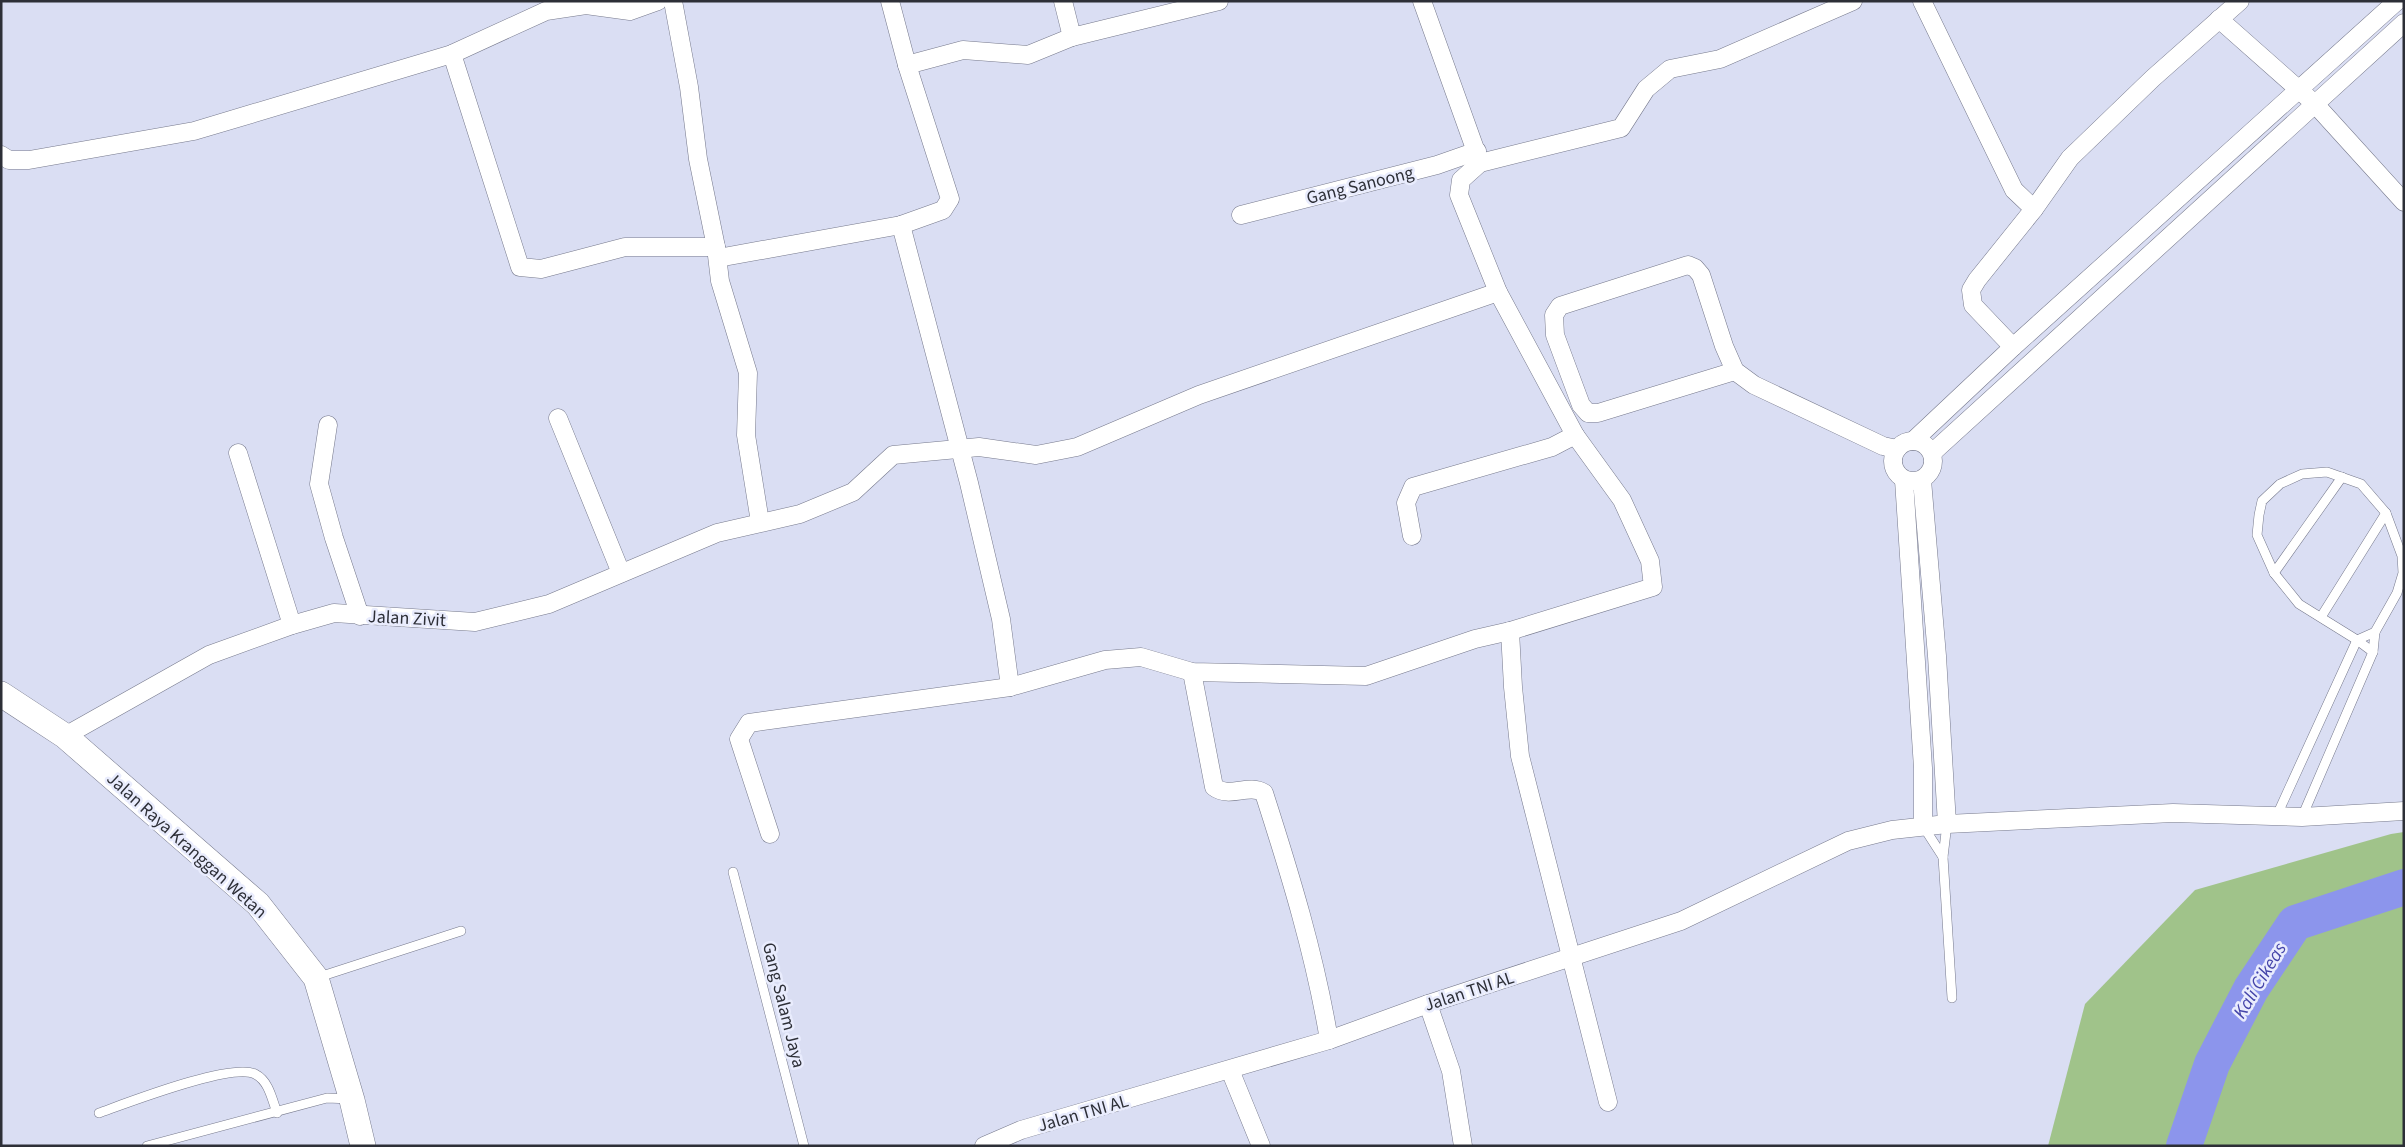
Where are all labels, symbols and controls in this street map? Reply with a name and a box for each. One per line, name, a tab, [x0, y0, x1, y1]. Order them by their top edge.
street label: Gang Sanoong	[1304, 160, 1416, 211]
street label: Jalan Zivit	[367, 604, 447, 633]
street label: Jalan Raya Kranggan Wetan	[101, 767, 272, 924]
water label: Kali Cikeas	[2227, 937, 2294, 1024]
street label: Gang Salam Jaya	[756, 940, 811, 1070]
street label: Jalan TNI AL	[1421, 965, 1517, 1018]
street label: Jalan TNI AL	[1035, 1089, 1132, 1138]

